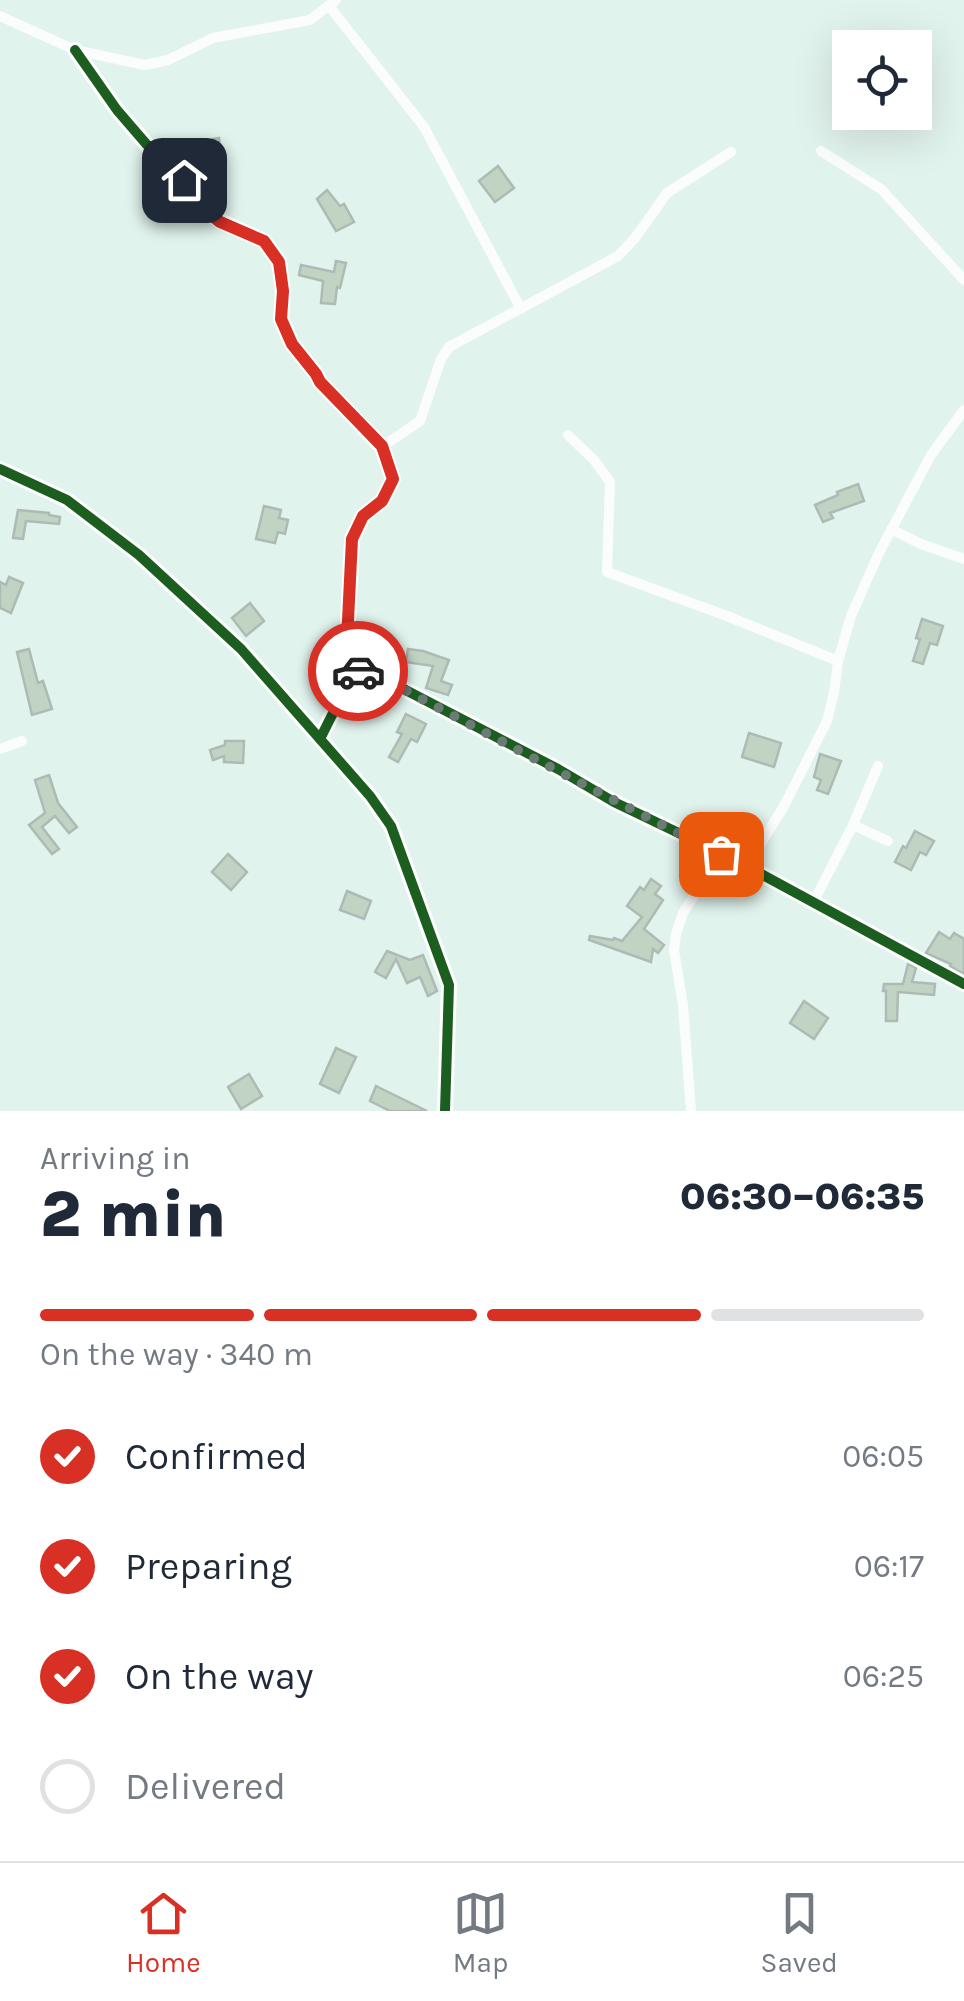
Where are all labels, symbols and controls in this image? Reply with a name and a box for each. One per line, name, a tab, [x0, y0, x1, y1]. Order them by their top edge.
map controls	[832, 30, 932, 130]
button: locate	[832, 30, 932, 130]
pin	[142, 138, 227, 223]
icon: home	[157, 153, 212, 208]
courier	[308, 621, 408, 721]
icon: car	[331, 644, 386, 699]
pin	[679, 812, 764, 897]
icon: bag	[694, 827, 749, 882]
text: Arriving in	[40, 1140, 191, 1177]
text: 06:30–06:35	[680, 1174, 924, 1219]
text: 2 min	[40, 1176, 226, 1252]
text: On the way · 340 m	[40, 1336, 313, 1373]
icon: check	[40, 1429, 95, 1484]
text: Confirmed	[125, 1434, 308, 1479]
text: 06:05	[842, 1438, 924, 1475]
icon: check	[40, 1539, 95, 1594]
text: Preparing	[125, 1544, 292, 1589]
text: 06:17	[854, 1548, 924, 1585]
icon: check	[40, 1649, 95, 1704]
text: On the way	[125, 1654, 313, 1699]
text: 06:25	[843, 1658, 924, 1695]
text: Delivered	[125, 1764, 286, 1809]
tab: Home	[126, 1886, 201, 1979]
tab: Map	[453, 1886, 508, 1979]
tab: Saved	[761, 1886, 838, 1979]

